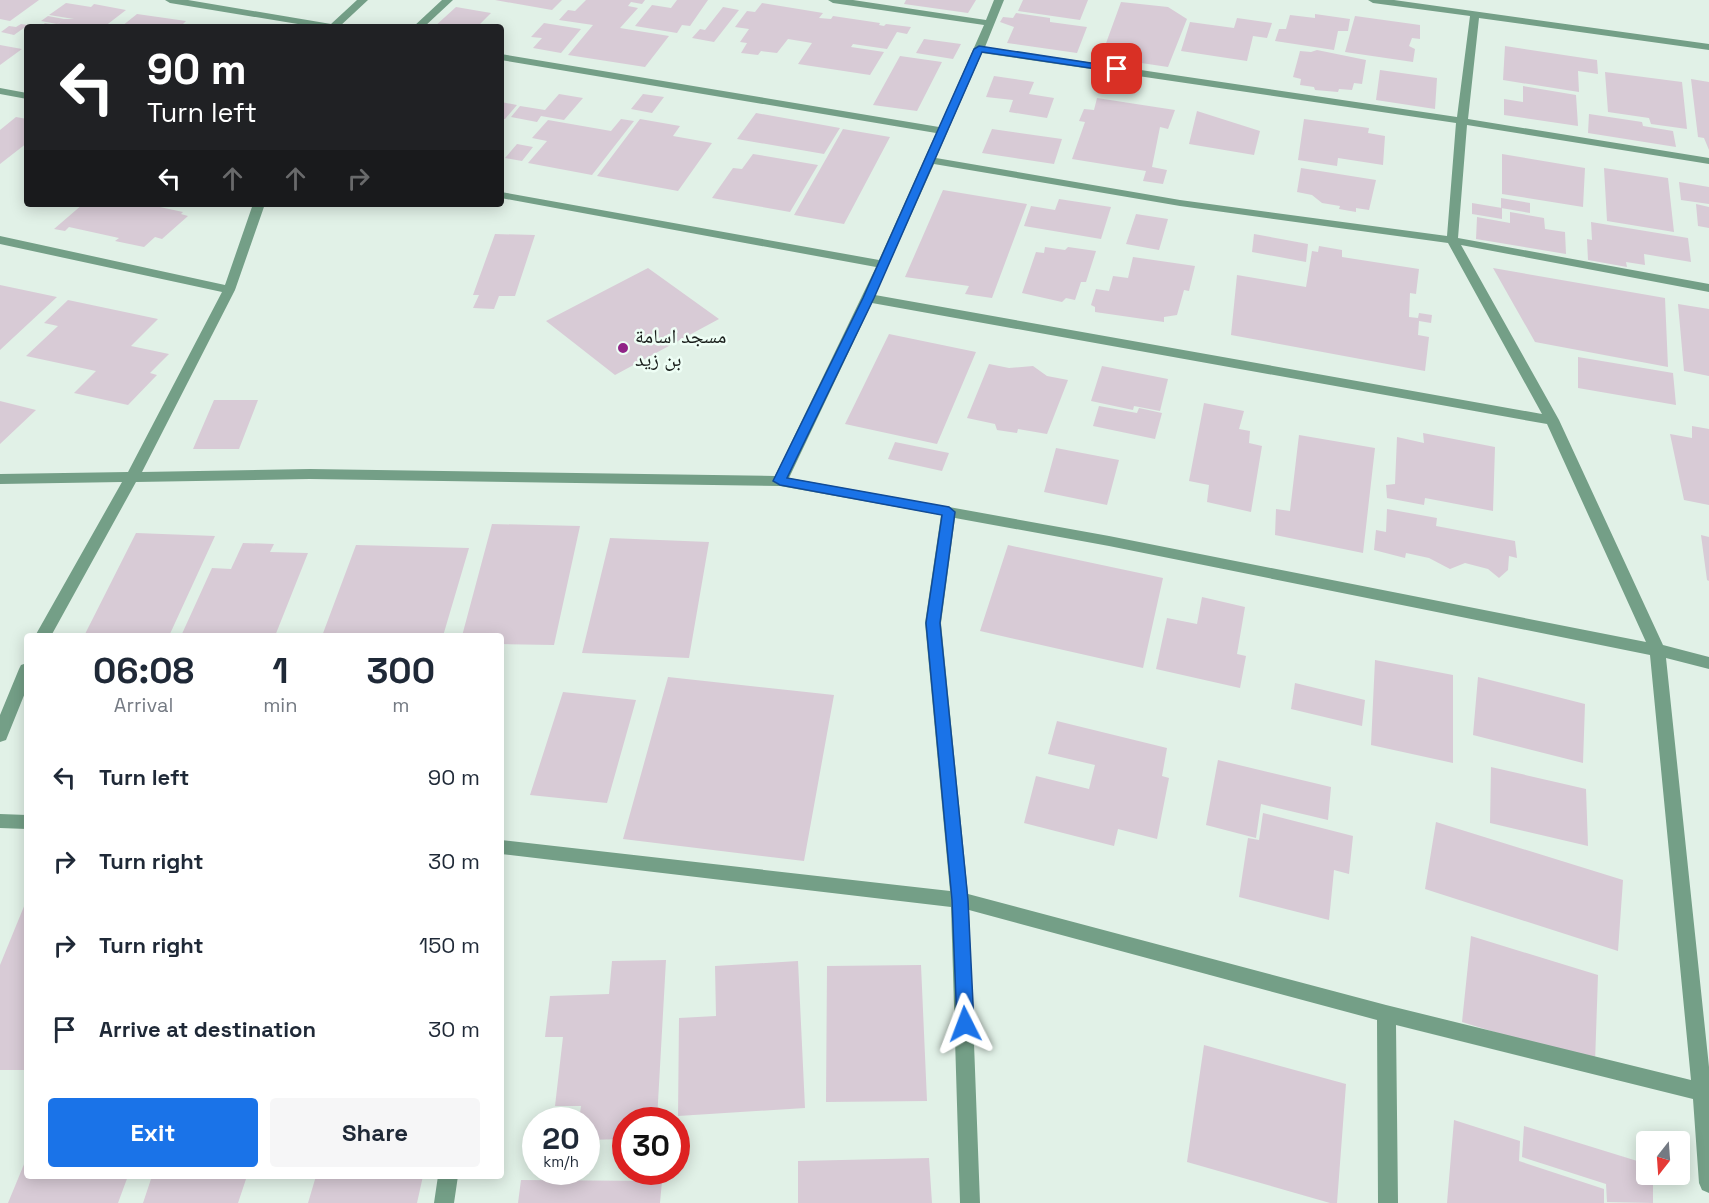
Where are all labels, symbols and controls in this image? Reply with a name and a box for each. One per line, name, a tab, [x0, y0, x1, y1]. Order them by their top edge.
text: 90 m	[147, 43, 247, 96]
pin	[1091, 43, 1142, 94]
icon: left	[48, 48, 126, 126]
icon: arrive	[1100, 52, 1133, 85]
text: Turn left	[147, 95, 257, 130]
icon: left	[153, 162, 186, 195]
icon: ahead	[216, 162, 249, 195]
icon: ahead	[279, 162, 312, 195]
icon: right	[342, 162, 375, 195]
place label: مسجد اسامة بن زيد	[635, 323, 726, 372]
marker: مسجد اسامة بن زيد	[616, 341, 630, 355]
text: 06:08	[93, 648, 194, 694]
text: 1	[272, 648, 288, 694]
text: 300	[366, 648, 435, 694]
text: Arrival	[114, 692, 173, 718]
text: min	[263, 692, 298, 718]
text: m	[392, 692, 409, 718]
icon: left	[48, 761, 81, 794]
text: Turn left	[99, 763, 189, 791]
text: 90 m	[428, 763, 480, 791]
icon: right	[48, 845, 81, 878]
text: Turn right	[99, 847, 204, 875]
text: 30 m	[428, 847, 480, 875]
icon: right	[48, 929, 81, 962]
text: Turn right	[99, 931, 204, 959]
text: 150 m	[419, 931, 480, 959]
position arrow	[933, 992, 997, 1056]
icon: arrive	[48, 1013, 81, 1046]
text: Arrive at destination	[99, 1015, 316, 1043]
text: 30 m	[428, 1015, 480, 1043]
button: Exit	[48, 1098, 258, 1167]
button: Share	[270, 1098, 480, 1167]
speed limit sign: 30	[612, 1107, 690, 1185]
text: 20	[542, 1119, 580, 1158]
north arrow	[1636, 1131, 1690, 1185]
map controls	[1636, 1131, 1690, 1185]
text: km/h	[543, 1152, 579, 1171]

